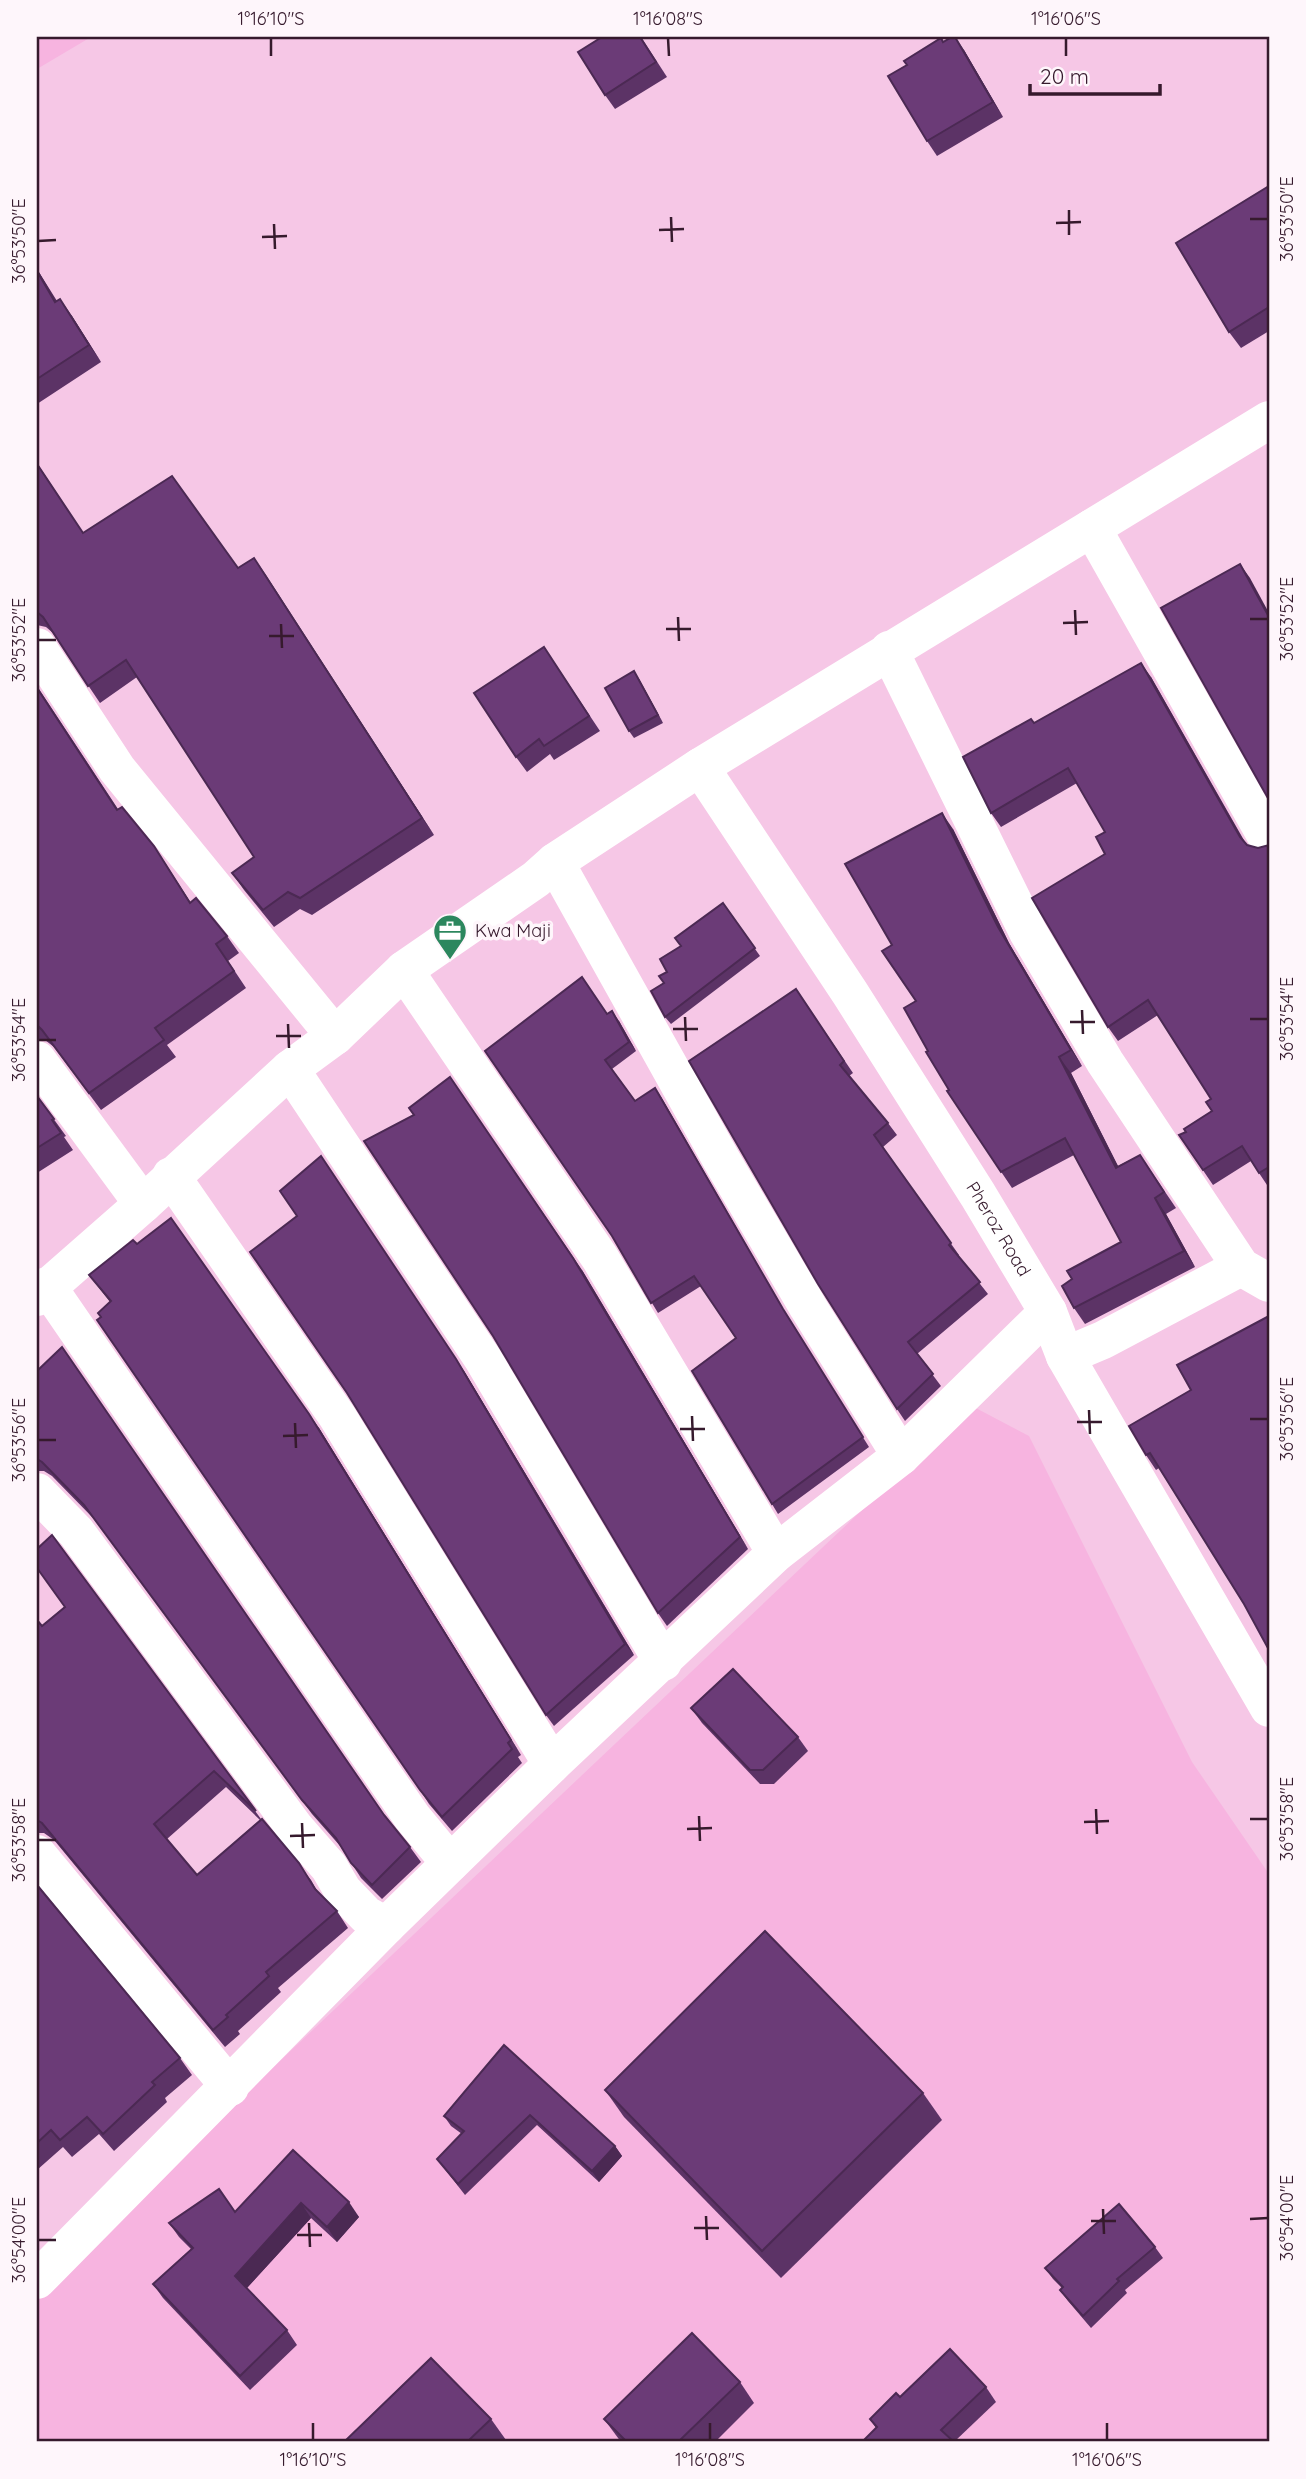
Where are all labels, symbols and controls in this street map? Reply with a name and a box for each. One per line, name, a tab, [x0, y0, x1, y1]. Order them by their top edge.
text: 1°16'10"S	[238, 7, 304, 30]
text: 1°16'08"S	[633, 7, 703, 30]
text: 1°16'06"S	[1031, 7, 1101, 30]
scale bar	[1030, 52, 1159, 96]
text: 20 m	[1040, 63, 1089, 89]
text: 36°53'50"E	[1275, 176, 1298, 262]
text: 36°53'50"E	[7, 198, 30, 284]
text: 36°53'52"E	[1275, 577, 1298, 661]
text: 36°53'52"E	[7, 598, 30, 682]
office icon: Kwa Maji	[431, 912, 469, 961]
place label: Kwa Maji	[475, 919, 551, 942]
text: 36°53'54"E	[1275, 977, 1298, 1061]
text: 36°53'54"E	[7, 998, 30, 1082]
street label: Pheroz Road	[961, 1177, 1036, 1280]
text: 36°53'56"E	[1275, 1377, 1298, 1461]
text: 36°53'56"E	[7, 1398, 30, 1482]
text: 36°53'58"E	[1275, 1777, 1298, 1861]
text: 36°53'58"E	[7, 1798, 30, 1882]
text: 36°54'00"E	[1275, 2175, 1298, 2261]
text: 36°54'00"E	[7, 2197, 30, 2283]
text: 1°16'10"S	[280, 2448, 346, 2471]
text: 1°16'08"S	[675, 2448, 745, 2471]
text: 1°16'06"S	[1072, 2448, 1142, 2471]

